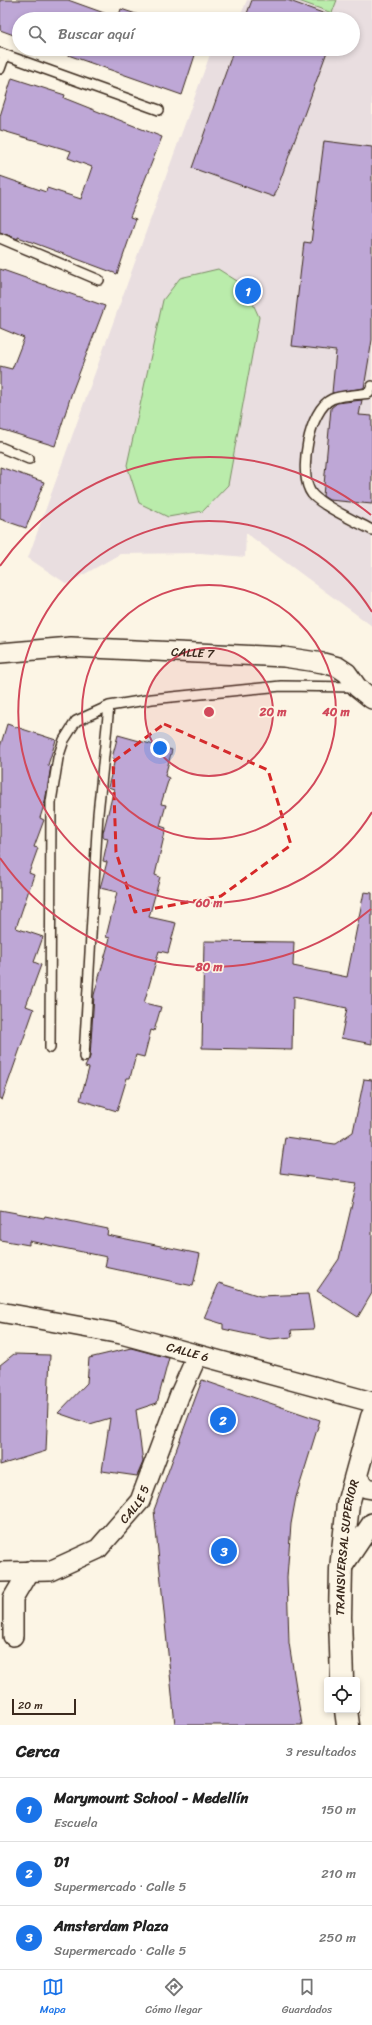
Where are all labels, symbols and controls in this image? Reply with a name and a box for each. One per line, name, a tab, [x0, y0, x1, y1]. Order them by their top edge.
search box	[12, 12, 360, 56]
text: Buscar aquí	[58, 21, 135, 47]
icon: search	[26, 23, 48, 45]
pin: 1	[235, 276, 261, 306]
street label: CALLE 7	[171, 641, 216, 665]
text: 20 m	[259, 701, 287, 723]
text: 40 m	[321, 701, 350, 723]
centre of rings	[202, 705, 216, 719]
your location	[150, 738, 170, 758]
text: 60 m	[195, 892, 223, 914]
text: 80 m	[194, 956, 223, 978]
street label: CALLE 6	[164, 1336, 211, 1368]
pin: 2	[210, 1405, 236, 1435]
street label: TRANSVERSAL SUPERIOR	[329, 1477, 365, 1616]
street label: CALLE 5	[114, 1482, 156, 1529]
pin: 3	[211, 1536, 237, 1566]
map controls	[324, 1677, 360, 1713]
button: locate	[324, 1677, 360, 1713]
text: 20 m	[18, 1696, 43, 1715]
scale bar	[12, 1697, 76, 1716]
text: Cerca	[16, 1736, 59, 1766]
text: 3 resultados	[286, 1740, 356, 1763]
text: Marymount School - Medellín	[54, 1785, 248, 1811]
text: 1	[26, 1798, 32, 1821]
text: 150 m	[321, 1798, 356, 1821]
text: Escuela	[54, 1811, 98, 1834]
text: D1	[54, 1849, 69, 1875]
text: 2	[25, 1862, 33, 1885]
text: 210 m	[321, 1862, 356, 1885]
text: Supermercado · Calle 5	[54, 1875, 186, 1898]
text: Amsterdam Plaza	[54, 1913, 169, 1939]
text: 3	[25, 1926, 33, 1949]
text: 250 m	[319, 1926, 356, 1949]
text: Supermercado · Calle 5	[54, 1939, 186, 1962]
tab: Mapa	[40, 1976, 66, 2019]
tab: Cómo llegar	[145, 1976, 202, 2019]
tab: Guardados	[282, 1976, 332, 2019]

